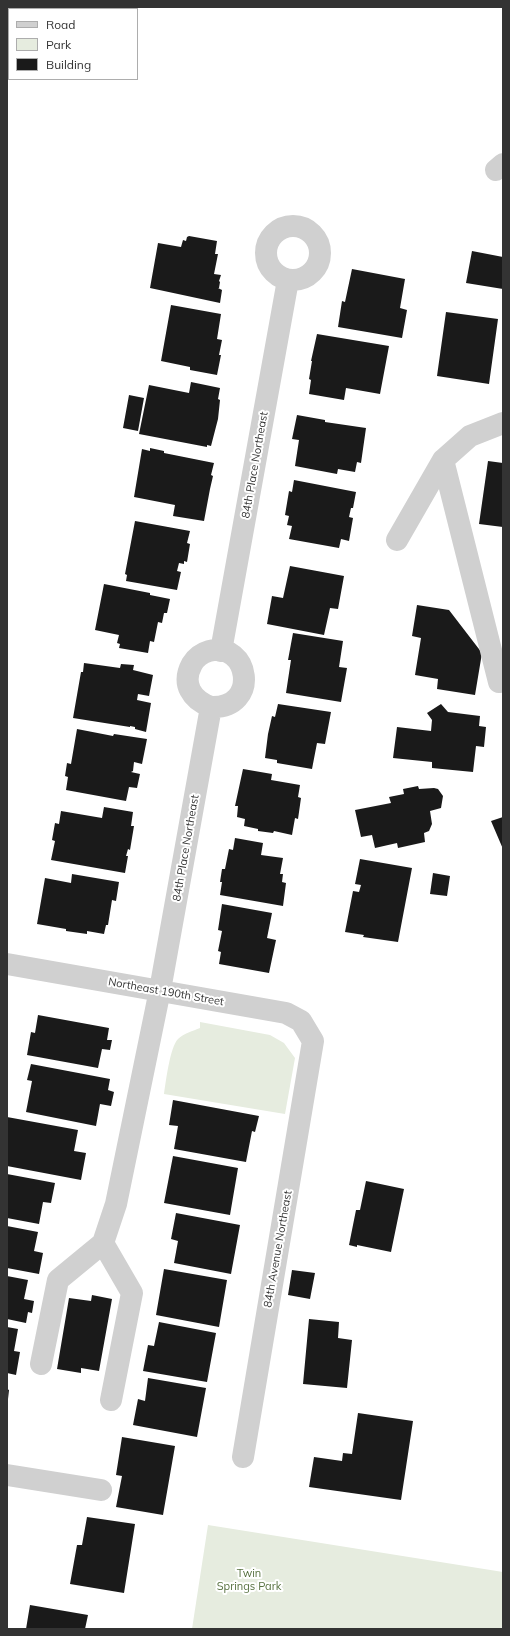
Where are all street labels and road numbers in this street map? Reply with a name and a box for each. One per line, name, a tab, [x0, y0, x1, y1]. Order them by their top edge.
street label: 84th Place Northeast	[239, 411, 271, 519]
street label: 84th Place Northeast	[170, 794, 202, 902]
street label: Northeast 190th Street	[107, 975, 225, 1009]
street label: 84th Avenue Northeast	[261, 1190, 295, 1308]

